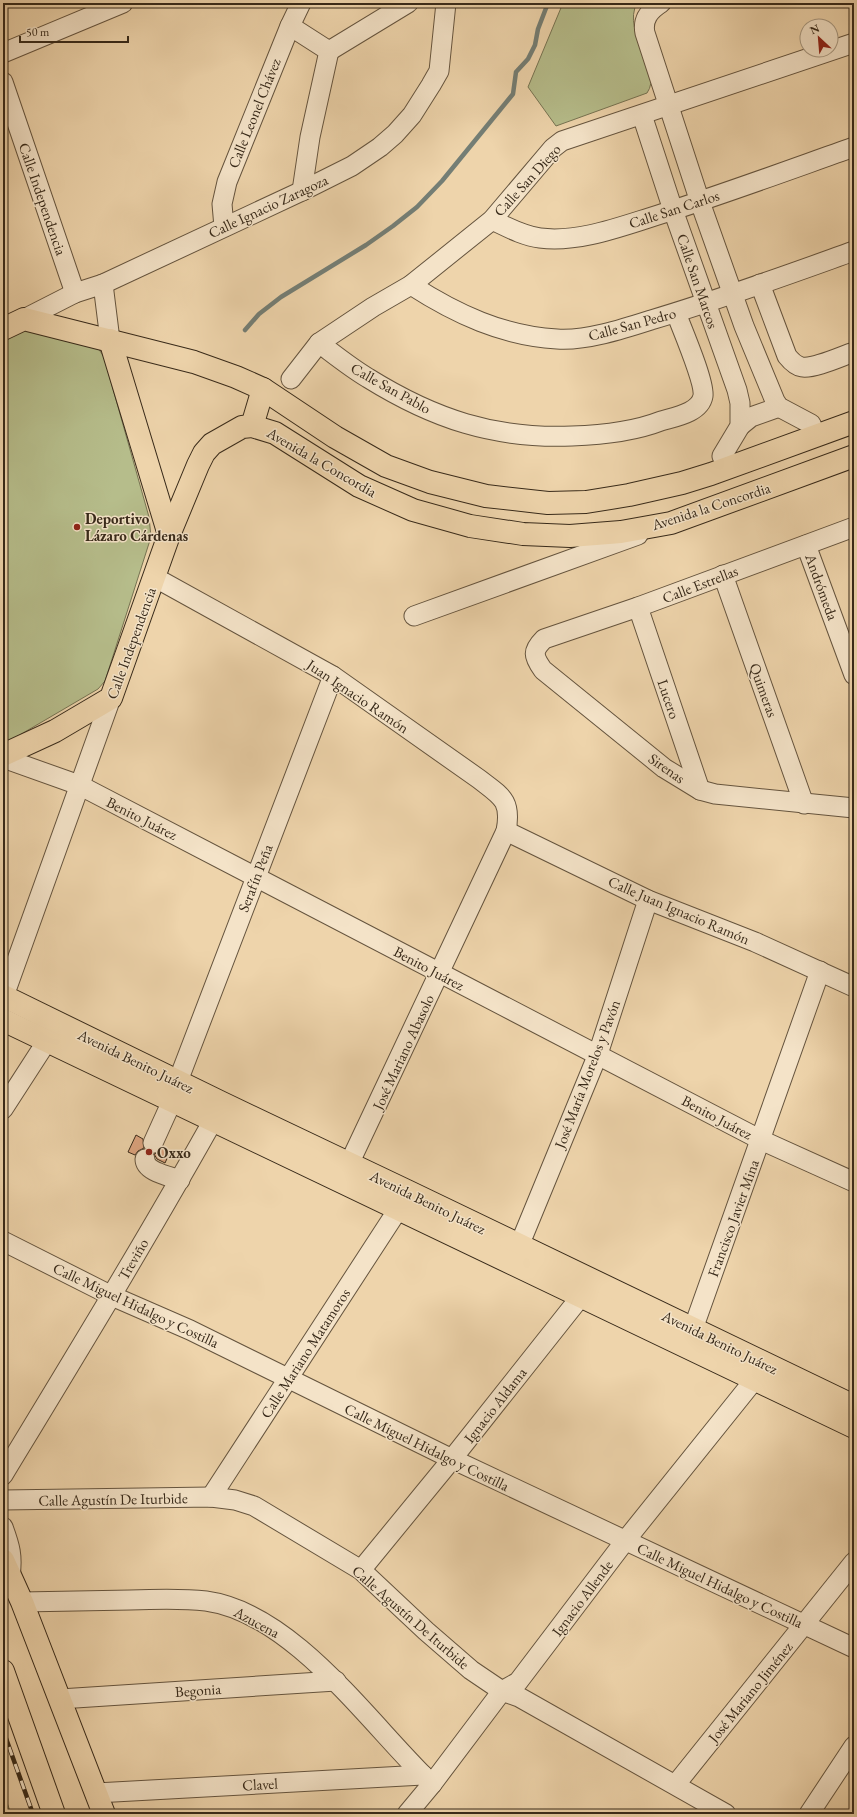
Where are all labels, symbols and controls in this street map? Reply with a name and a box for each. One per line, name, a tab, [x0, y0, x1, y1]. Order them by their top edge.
scale bar	[20, 18, 128, 44]
north arrow	[799, 18, 839, 58]
text: N	[808, 21, 822, 37]
text: 50 m	[26, 24, 50, 40]
street label: Calle Leonel Chávez	[223, 55, 285, 171]
street label: Calle Independencia	[15, 140, 71, 258]
street label: Calle San Diego	[489, 140, 565, 220]
street label: Calle Ignacio Zaragoza	[205, 170, 331, 242]
street label: Calle San Carlos	[626, 185, 722, 233]
street label: Calle San Marcos	[673, 231, 723, 331]
street label: Calle San Pedro	[586, 303, 678, 345]
street label: Calle San Pablo	[348, 358, 434, 418]
street label: Avenida la Concordia	[263, 422, 380, 501]
street label: Avenida la Concordia	[648, 478, 773, 534]
place label: Deportivo Lázaro Cárdenas	[85, 509, 188, 545]
marker: Deportivo Lázaro Cárdenas	[72, 522, 82, 532]
street label: Andrómeda	[801, 550, 843, 623]
street label: Calle Estrellas	[659, 561, 741, 607]
street label: Calle Independencia	[102, 584, 160, 702]
street label: Juan Ignacio Ramón	[302, 654, 413, 737]
street label: Quimeras	[745, 660, 783, 720]
street label: Lucero	[653, 677, 685, 721]
street label: Sirenas	[645, 749, 689, 787]
street label: Benito Juárez	[103, 792, 181, 844]
street label: Serafín Peña	[233, 841, 277, 915]
street label: Calle Juan Ignacio Ramón	[605, 872, 753, 948]
street label: Benito Juárez	[391, 942, 468, 995]
street label: José Mariano Abasolo	[367, 991, 438, 1115]
street label: José María Morelos y Pavón	[549, 997, 624, 1153]
street label: Avenida Benito Juárez	[74, 1024, 197, 1097]
street label: Benito Juárez	[679, 1091, 756, 1144]
place label: Oxxo	[157, 1143, 191, 1162]
marker: Oxxo	[144, 1147, 154, 1157]
street label: Francisco Javier Mina	[703, 1157, 763, 1279]
street label: Avenida Benito Juárez	[366, 1165, 489, 1238]
street label: Treviño	[114, 1235, 152, 1283]
street label: Calle Miguel Hidalgo y Costilla	[50, 1258, 222, 1352]
street label: Calle Mariano Matamoros	[256, 1284, 354, 1422]
street label: Avenida Benito Juárez	[658, 1305, 781, 1378]
street label: Ignacio Aldama	[460, 1363, 530, 1447]
street label: Calle Miguel Hidalgo y Costilla	[342, 1399, 512, 1495]
street label: Calle Agustín De Iturbide	[38, 1488, 188, 1510]
street label: Calle Miguel Hidalgo y Costilla	[634, 1538, 806, 1632]
street label: Ignacio Allende	[547, 1556, 617, 1640]
street label: Calle Agustín De Iturbide	[348, 1561, 474, 1673]
street label: Azucena	[230, 1602, 283, 1642]
street label: José Mariano Jiménez	[702, 1638, 797, 1748]
street label: Begonia	[174, 1679, 222, 1701]
street label: Clavel	[242, 1774, 279, 1794]

